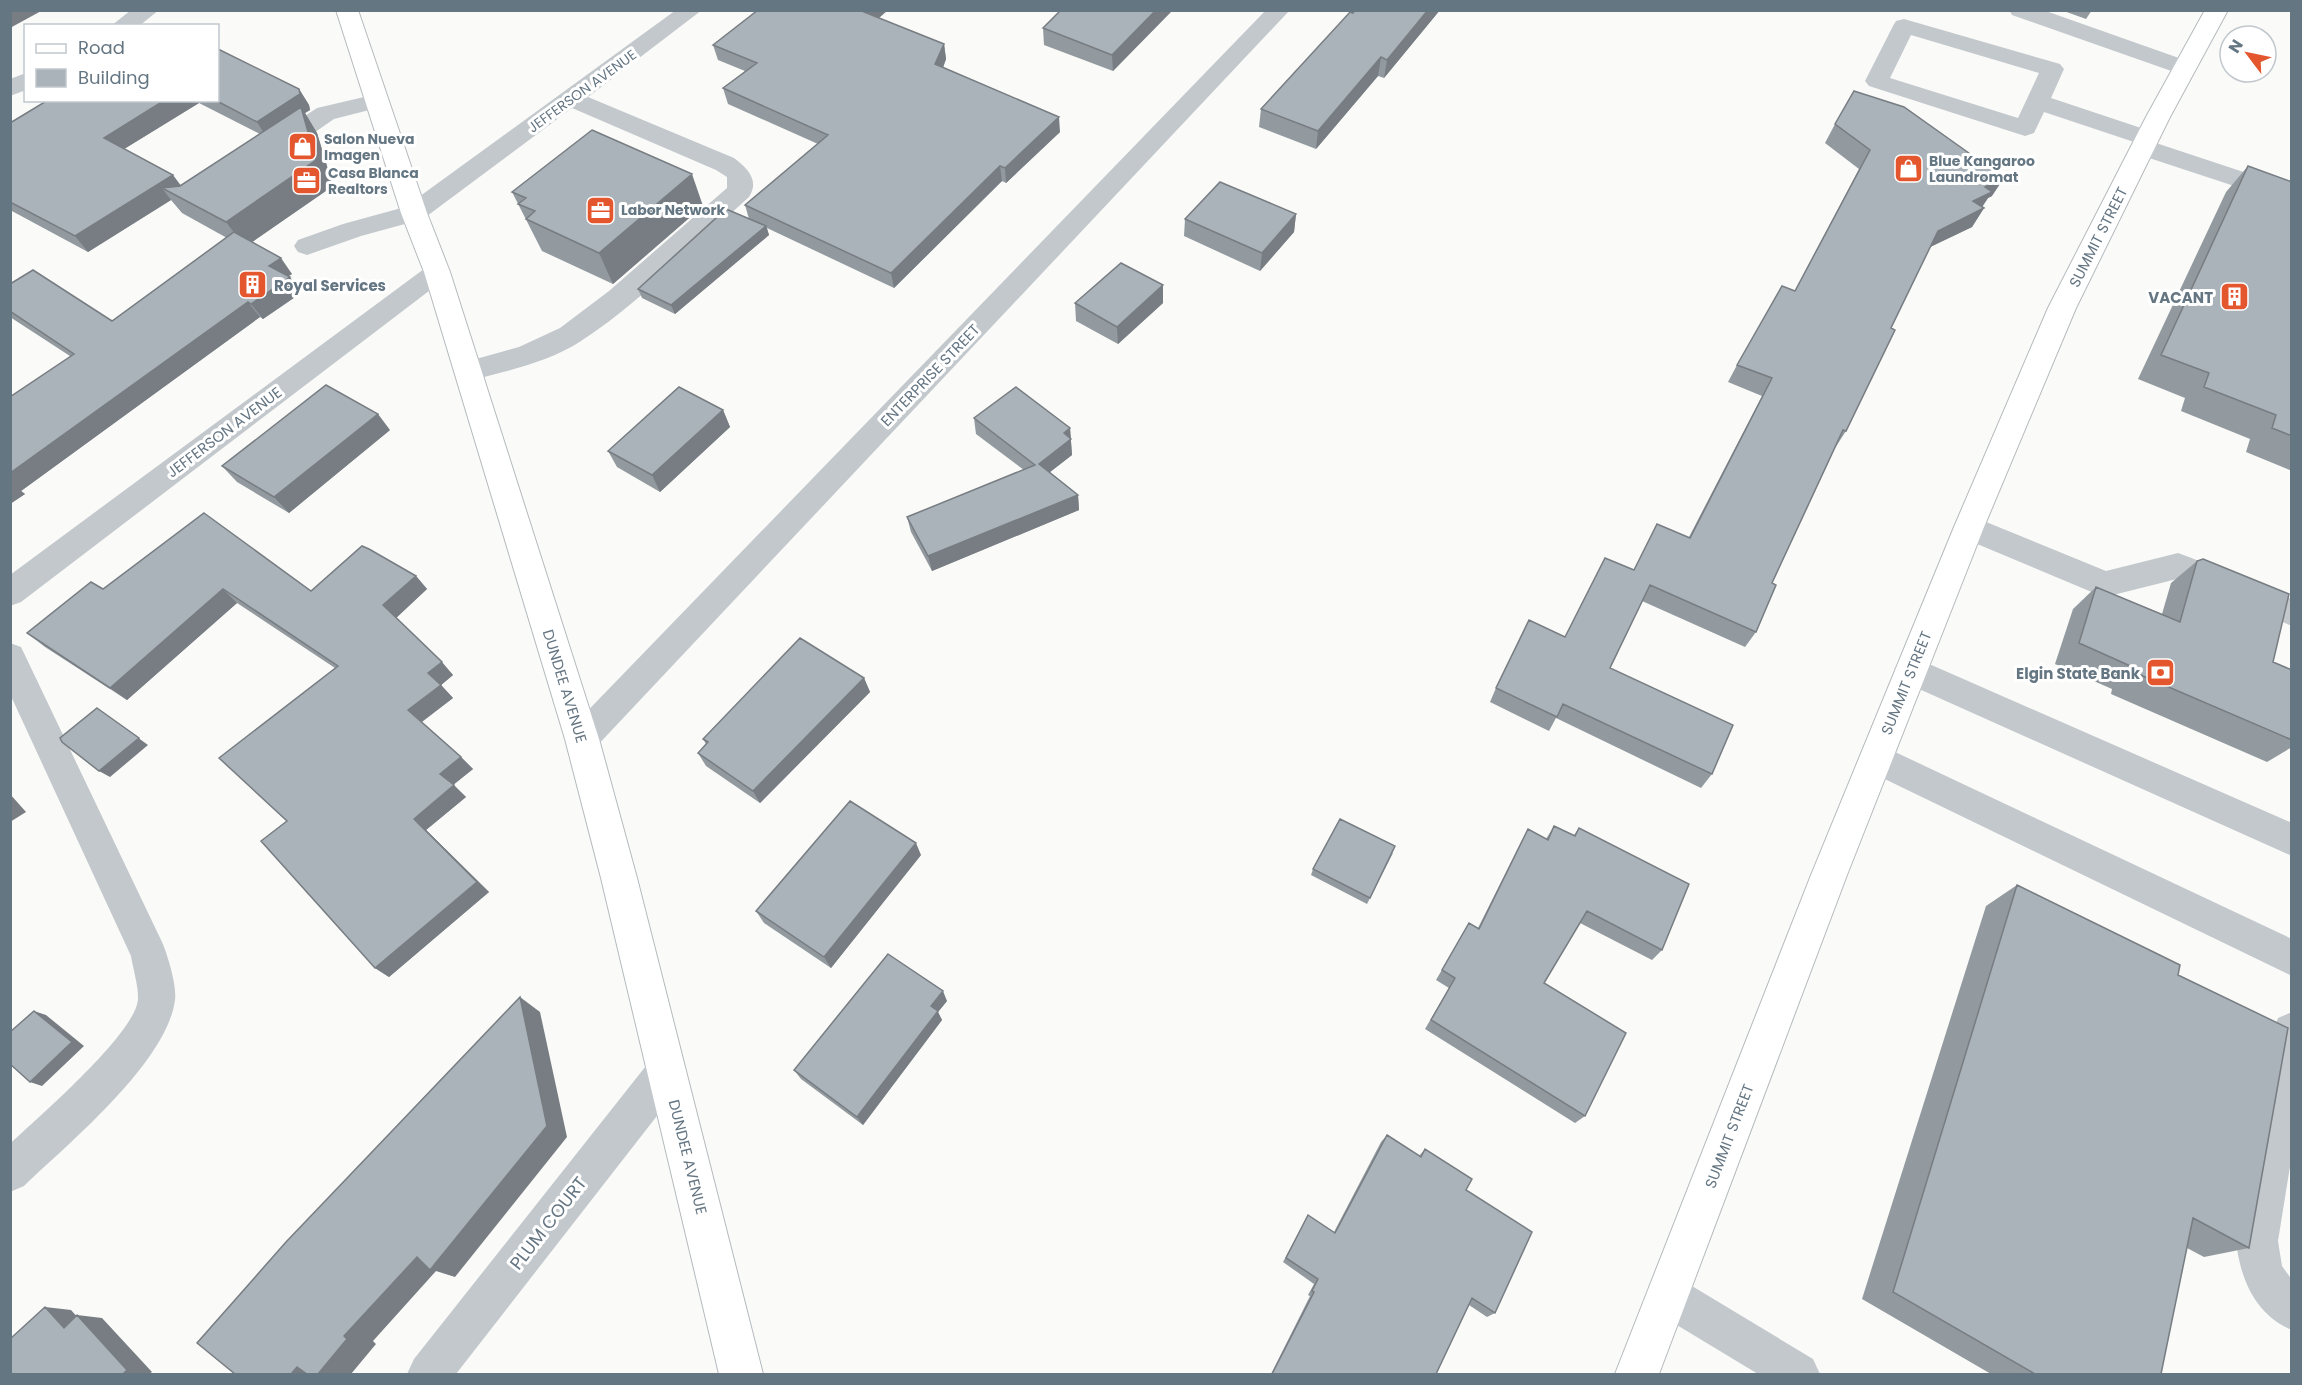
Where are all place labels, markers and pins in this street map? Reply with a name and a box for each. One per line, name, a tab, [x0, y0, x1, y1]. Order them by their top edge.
place label: Salon Nueva Imagen	[324, 129, 414, 165]
shop icon: Salon Nueva Imagen	[287, 131, 319, 163]
place label: Blue Kangaroo Laundromat	[1929, 151, 2035, 187]
shop icon: Blue Kangaroo Laundromat	[1892, 153, 1924, 185]
place label: Casa Blanca Realtors	[328, 163, 419, 199]
office icon: Casa Blanca Realtors	[291, 165, 323, 197]
office icon: Labor Network	[584, 194, 616, 226]
place label: Labor Network	[621, 200, 725, 220]
building icon: Royal Services	[237, 269, 269, 301]
place label: Royal Services	[274, 275, 386, 296]
building icon: VACANT	[2218, 281, 2250, 313]
place label: VACANT	[2148, 287, 2213, 308]
bank icon: Elgin State Bank	[2145, 657, 2177, 689]
place label: Elgin State Bank	[2016, 663, 2141, 684]

